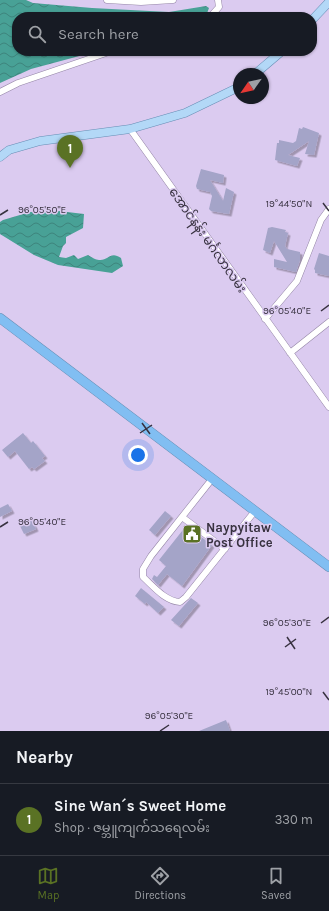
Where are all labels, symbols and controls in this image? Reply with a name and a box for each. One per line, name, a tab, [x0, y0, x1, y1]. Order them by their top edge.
search box	[12, 12, 317, 56]
icon: search	[26, 23, 48, 45]
text: Search here	[58, 25, 139, 43]
north arrow	[233, 68, 269, 104]
pin: 1	[57, 135, 83, 168]
street label: အောင်နန်း မင်္ဂလာလမ်း	[164, 184, 251, 297]
text: 19°44'50"N	[266, 198, 312, 210]
text: 96°05'50"E	[18, 204, 66, 216]
text: 96°05'40"E	[263, 305, 311, 317]
your location	[128, 445, 148, 465]
text: 96°05'40"E	[18, 516, 66, 528]
place label: Naypyitaw Post Office	[206, 520, 273, 550]
public building icon: Naypyitaw Post Office	[181, 523, 203, 545]
text: 96°05'30"E	[263, 617, 311, 629]
text: 19°45'00"N	[266, 686, 312, 698]
text: 96°05'30"E	[145, 710, 193, 722]
text: Nearby	[16, 747, 73, 767]
text: Sine Wan´s Sweet Home	[54, 797, 226, 815]
text: 1	[27, 812, 31, 827]
text: 330 m	[275, 812, 313, 827]
text: Shop · ဇမ္ဘူကျက်သရေလမ်း	[54, 820, 210, 835]
tab: Map	[37, 865, 59, 902]
tab: Directions	[134, 865, 186, 902]
tab: Saved	[261, 865, 292, 902]

